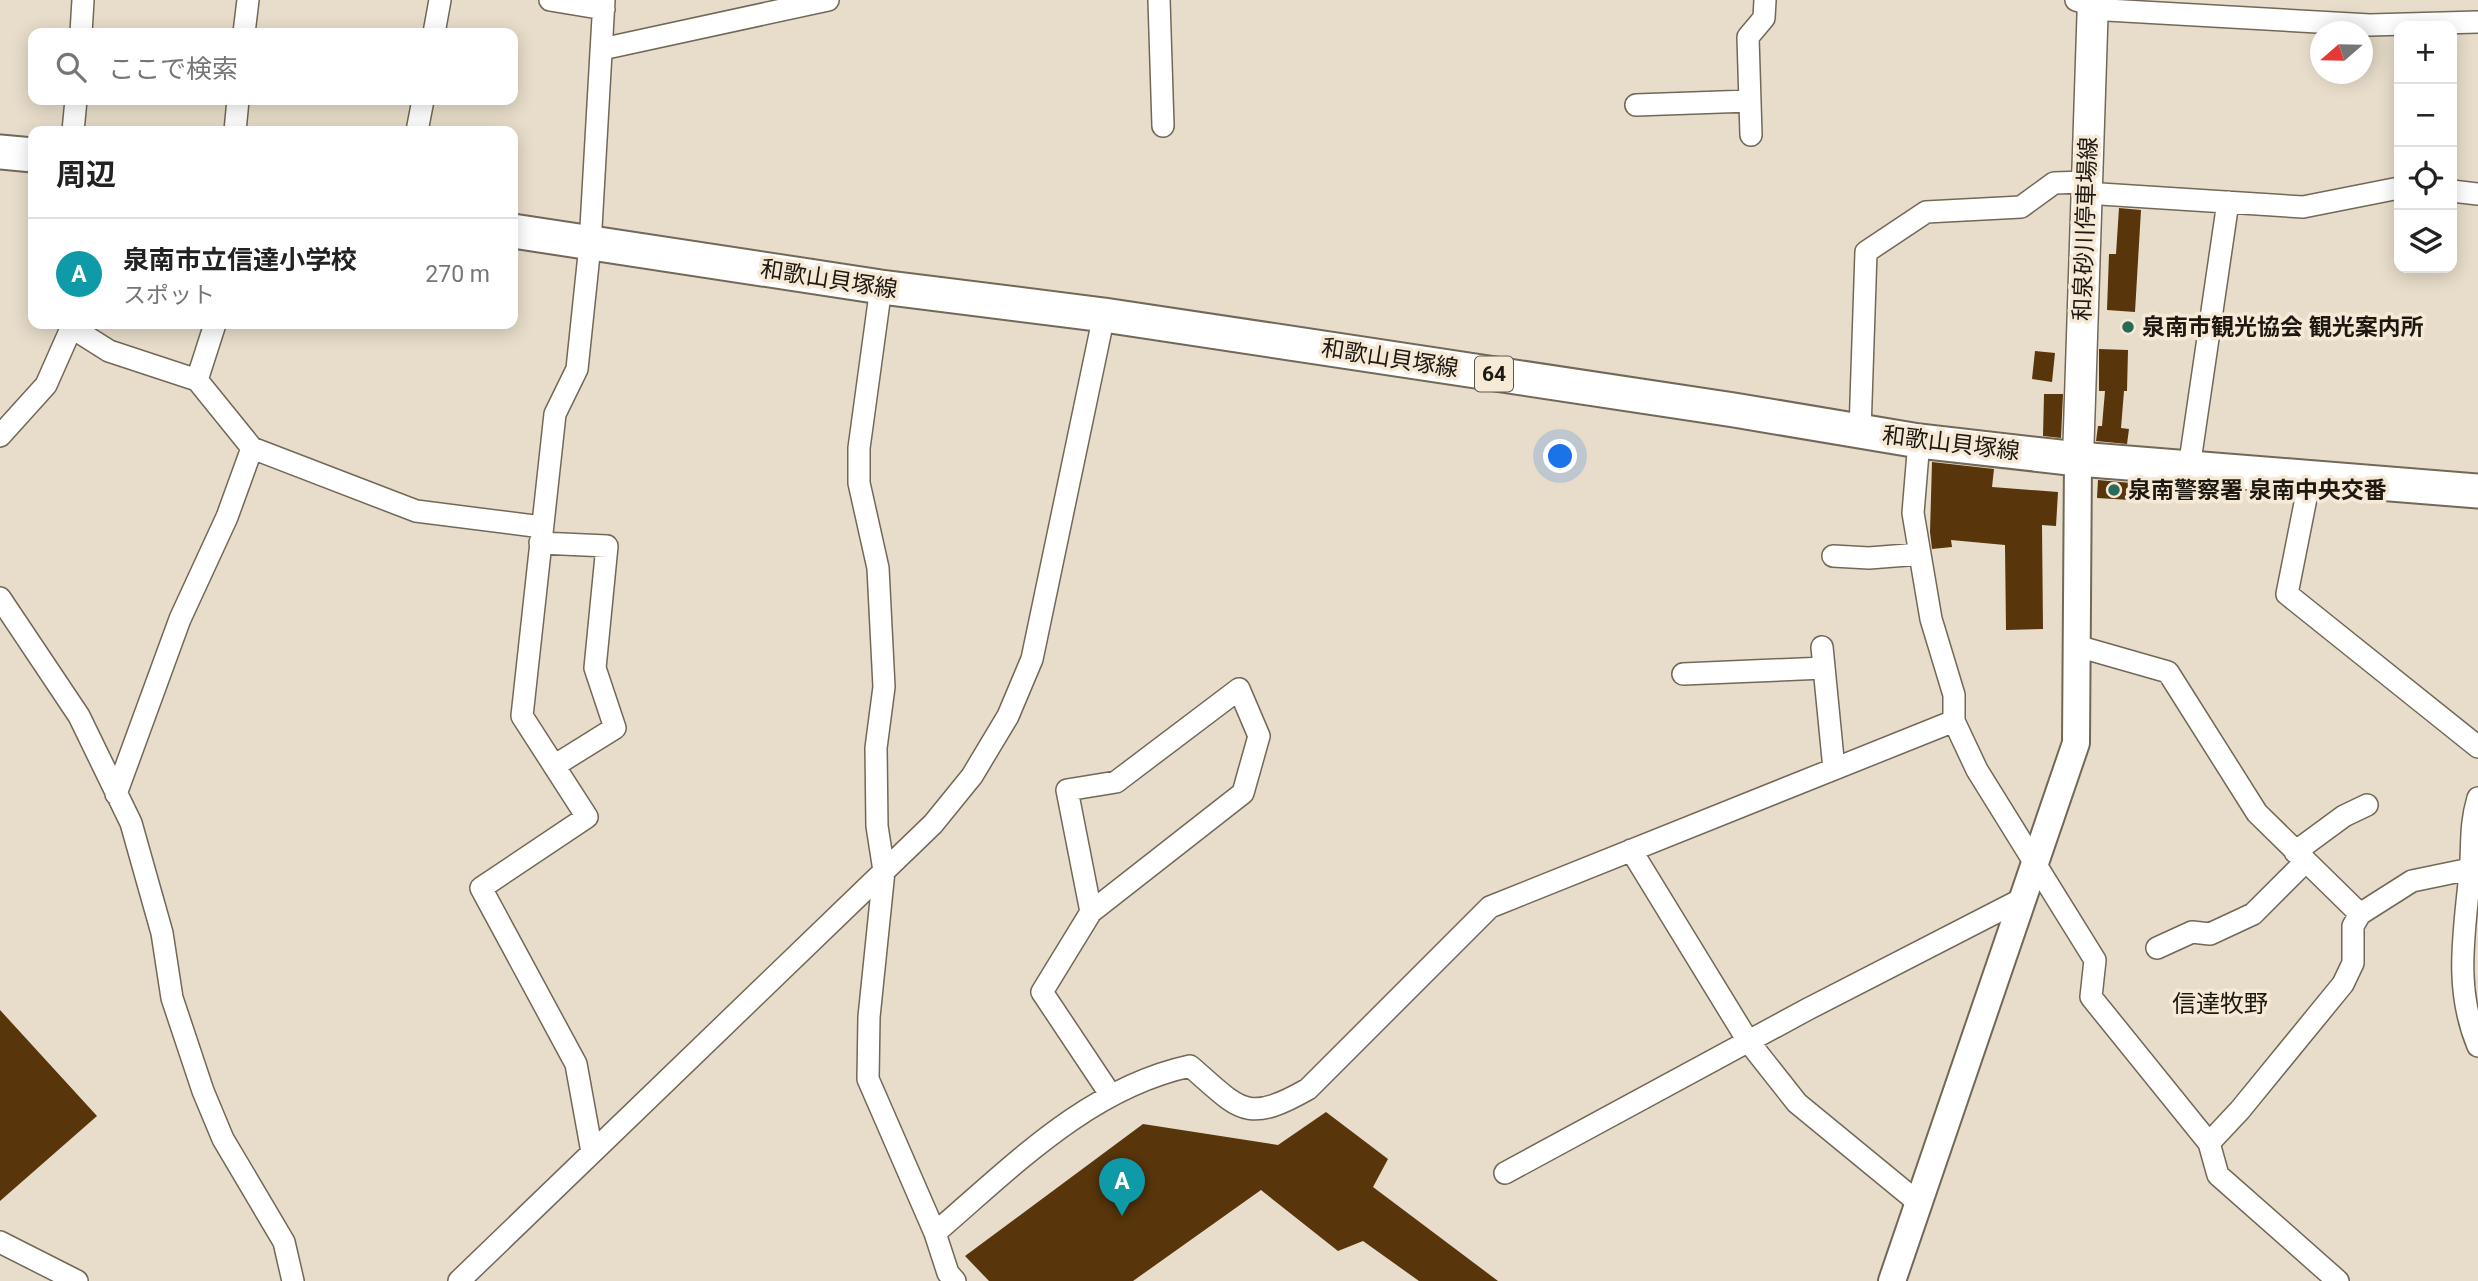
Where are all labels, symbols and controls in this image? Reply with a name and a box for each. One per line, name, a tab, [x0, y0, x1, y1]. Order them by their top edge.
north arrow	[2310, 21, 2373, 84]
map controls	[2394, 21, 2457, 273]
button: +	[2394, 21, 2457, 84]
search box	[28, 28, 518, 105]
icon: search	[52, 48, 90, 86]
text: ここで検索	[108, 54, 238, 84]
button: −	[2394, 84, 2457, 147]
street label: 和泉砂川停車場線	[2069, 137, 2102, 321]
button: locate	[2394, 147, 2457, 210]
text: 周辺	[56, 157, 116, 192]
button: layers	[2394, 210, 2457, 273]
text: 泉南市立信達小学校	[123, 245, 357, 275]
street label: 和歌山貝塚線	[759, 255, 899, 304]
text: A	[71, 261, 87, 288]
text: 270 m	[425, 261, 490, 288]
text: スポット	[123, 282, 215, 309]
place label: 泉南市観光協会 観光案内所	[2142, 314, 2424, 341]
marker: 泉南市観光協会 観光案内所	[2120, 319, 2136, 335]
street label: 和歌山貝塚線	[1320, 334, 1460, 383]
road number: 64	[1475, 356, 1513, 392]
street label: 和歌山貝塚線	[1881, 422, 2021, 465]
your location	[1543, 439, 1577, 473]
place label: 泉南警察署 泉南中央交番	[2128, 477, 2387, 504]
marker: 泉南警察署 泉南中央交番	[2106, 482, 2122, 498]
district label: 信達牧野	[2172, 990, 2268, 1018]
pin: A	[1099, 1158, 1145, 1216]

